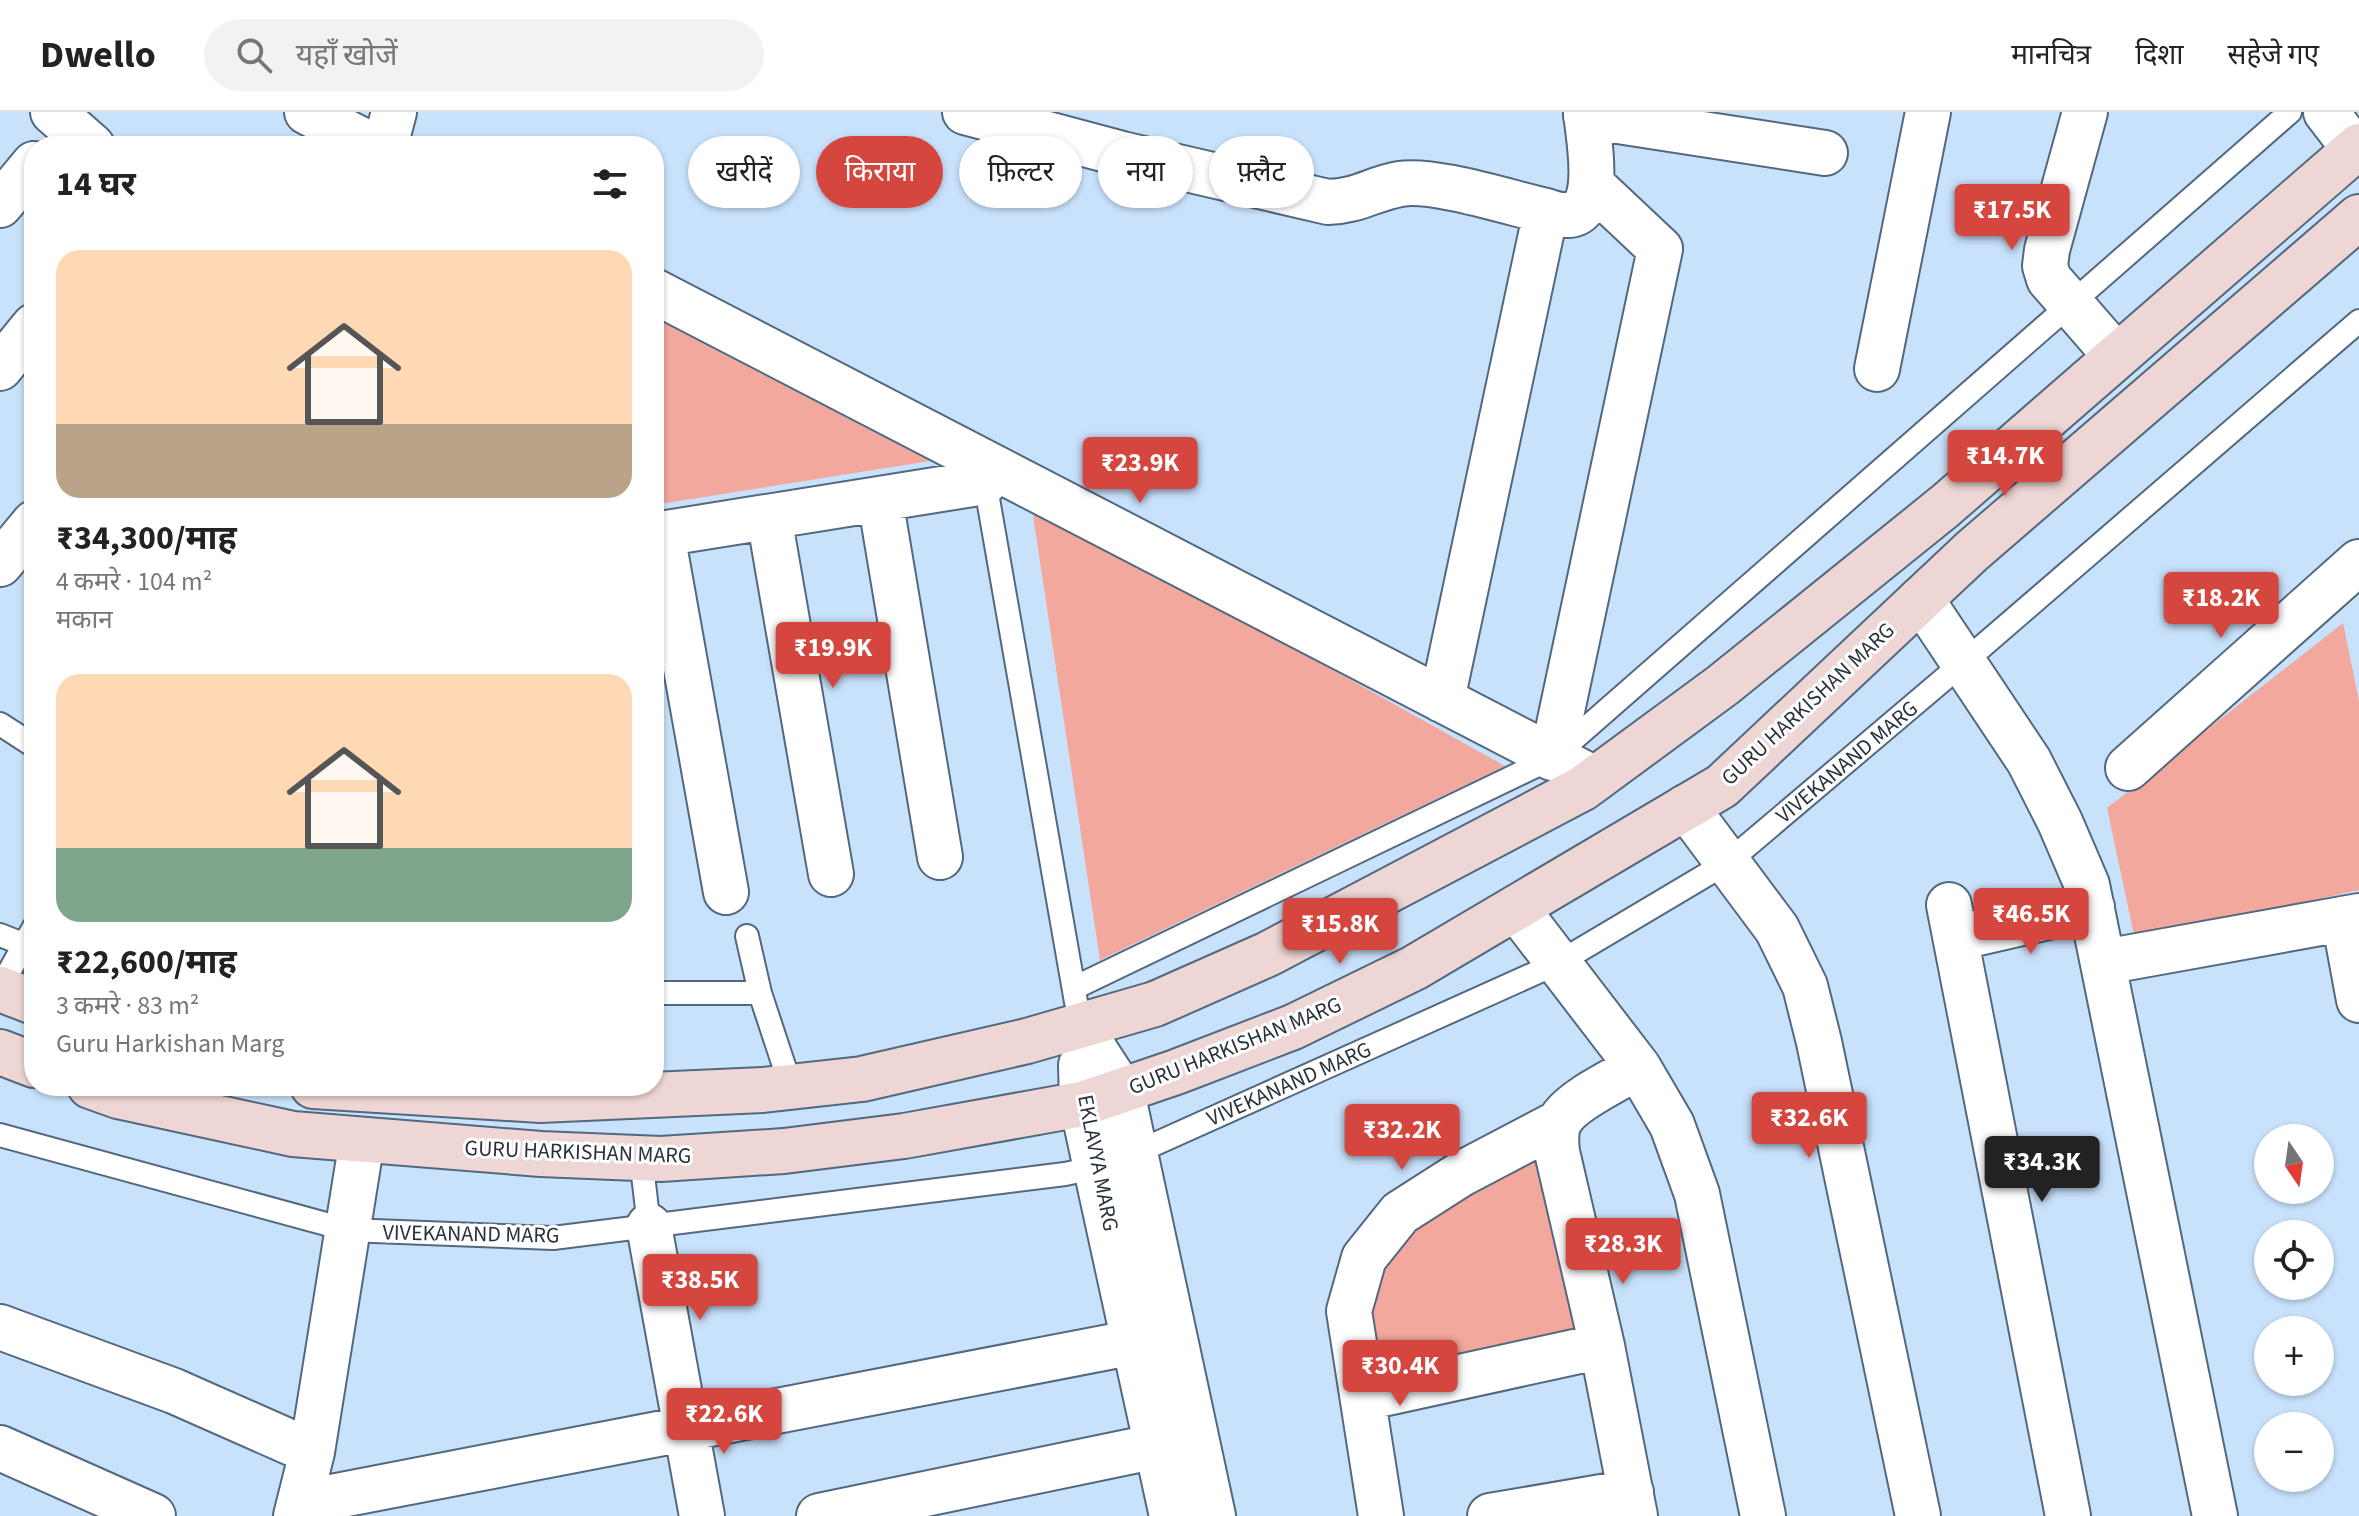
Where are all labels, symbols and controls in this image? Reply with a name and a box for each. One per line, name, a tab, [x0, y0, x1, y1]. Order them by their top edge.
search box	[204, 19, 764, 91]
text: Dwello	[40, 28, 156, 82]
icon: search	[232, 33, 276, 77]
text: यहाँ खोजें	[296, 34, 398, 77]
text: मानचित्र	[2011, 35, 2091, 75]
text: दिशा	[2135, 35, 2184, 75]
text: सहेजे गए	[2228, 35, 2319, 75]
chip: खरीदें	[688, 136, 800, 208]
chip: किराया	[816, 136, 943, 208]
chip: फ़िल्टर	[959, 136, 1082, 208]
chip: नया	[1098, 136, 1193, 208]
chip: फ़्लैट	[1209, 136, 1314, 208]
text: 14 घर	[56, 160, 136, 209]
icon: filters	[588, 162, 632, 206]
pin: ₹17.5K	[1947, 184, 2077, 252]
text: ₹17.5K	[1973, 191, 2051, 228]
icon: home	[272, 302, 416, 446]
pin: ₹14.7K	[1940, 430, 2070, 498]
pin: ₹23.9K	[1075, 437, 1205, 505]
text: ₹14.7K	[1966, 437, 2044, 474]
text: ₹23.9K	[1101, 444, 1179, 481]
text: ₹34,300/माह	[56, 514, 237, 563]
text: 4 कमरे · 104 m²	[56, 563, 212, 600]
pin: ₹18.2K	[2156, 572, 2286, 640]
text: ₹18.2K	[2182, 579, 2260, 616]
text: मकान	[56, 601, 113, 638]
street label: GURU HARKISHAN MARG	[1714, 615, 1902, 793]
pin: ₹19.9K	[768, 622, 898, 690]
text: ₹19.9K	[794, 629, 872, 666]
street label: VIVEKANAND MARG	[1769, 693, 1925, 831]
icon: home	[272, 726, 416, 870]
pin: ₹46.5K	[1966, 888, 2096, 956]
text: ₹46.5K	[1992, 895, 2070, 932]
pin: ₹15.8K	[1275, 898, 1405, 966]
text: ₹15.8K	[1301, 905, 1379, 942]
text: ₹22,600/माह	[56, 938, 237, 987]
text: 3 कमरे · 83 m²	[56, 987, 199, 1024]
street label: GURU HARKISHAN MARG	[1124, 989, 1346, 1103]
text: Guru Harkishan Marg	[56, 1025, 284, 1062]
street label: VIVEKANAND MARG	[1202, 1033, 1376, 1135]
street label: EKLAVYA MARG	[1069, 1092, 1127, 1234]
pin: ₹32.6K	[1744, 1092, 1874, 1160]
text: ₹32.6K	[1770, 1099, 1848, 1136]
pin: ₹32.2K	[1337, 1104, 1467, 1172]
text: ₹32.2K	[1363, 1111, 1441, 1148]
north arrow	[2254, 1124, 2334, 1204]
map controls	[2254, 1124, 2334, 1492]
street label: GURU HARKISHAN MARG	[464, 1132, 692, 1172]
pin: ₹34.3K	[1977, 1136, 2107, 1204]
text: ₹34.3K	[2003, 1143, 2081, 1180]
street label: VIVEKANAND MARG	[382, 1216, 560, 1252]
pin: ₹28.3K	[1558, 1218, 1688, 1286]
button: locate	[2254, 1220, 2334, 1300]
text: ₹28.3K	[1584, 1225, 1662, 1262]
pin: ₹38.5K	[635, 1254, 765, 1322]
text: ₹38.5K	[661, 1261, 739, 1298]
button: +	[2254, 1316, 2334, 1396]
pin: ₹30.4K	[1335, 1340, 1465, 1408]
text: ₹30.4K	[1361, 1347, 1439, 1384]
pin: ₹22.6K	[659, 1388, 789, 1456]
text: ₹22.6K	[685, 1395, 763, 1432]
button: −	[2254, 1412, 2334, 1492]

